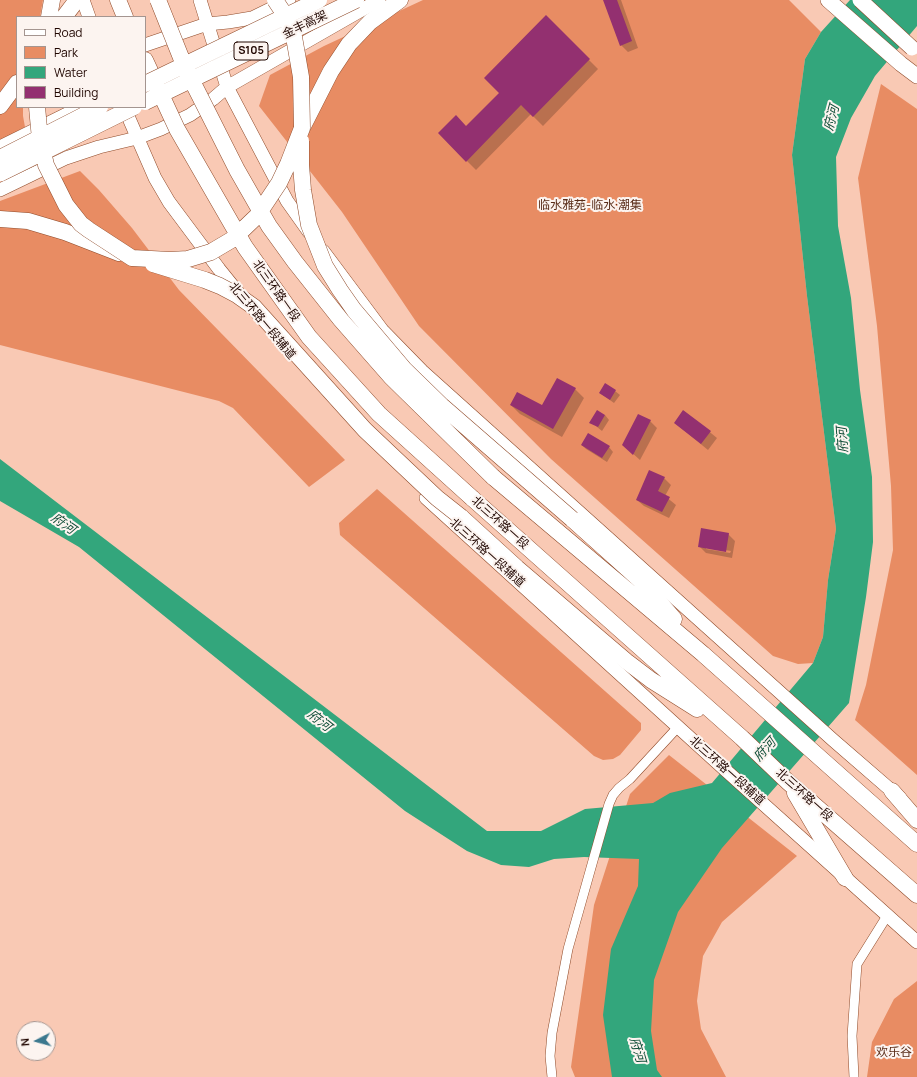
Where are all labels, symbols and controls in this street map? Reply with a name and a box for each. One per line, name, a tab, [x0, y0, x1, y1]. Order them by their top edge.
street label: 金丰高架	[280, 8, 330, 42]
legend	[16, 16, 146, 108]
text: Road	[54, 24, 82, 41]
road number: S105	[234, 42, 268, 60]
text: Park	[54, 44, 78, 61]
text: Water	[54, 64, 87, 81]
text: Building	[54, 84, 98, 101]
water label: 府河	[821, 103, 843, 133]
park label: 临水雅苑-临水·潮集	[538, 199, 642, 213]
street label: 北三环路一段	[249, 257, 303, 325]
street label: 北三环路一段辅道	[226, 280, 298, 362]
water label: 府河	[834, 426, 852, 454]
street label: 北三环路一段	[468, 494, 532, 552]
water label: 府河	[48, 510, 78, 538]
street label: 北三环路一段辅道	[447, 516, 527, 590]
water label: 府河	[304, 707, 334, 735]
street label: 北三环路一段辅道	[687, 734, 767, 808]
water label: 府河	[751, 735, 779, 765]
street label: 北三环路一段	[772, 766, 836, 824]
north arrow	[16, 1021, 56, 1061]
water label: 府河	[626, 1035, 648, 1065]
text: N	[17, 1037, 32, 1047]
park label: 欢乐谷	[876, 1046, 912, 1060]

